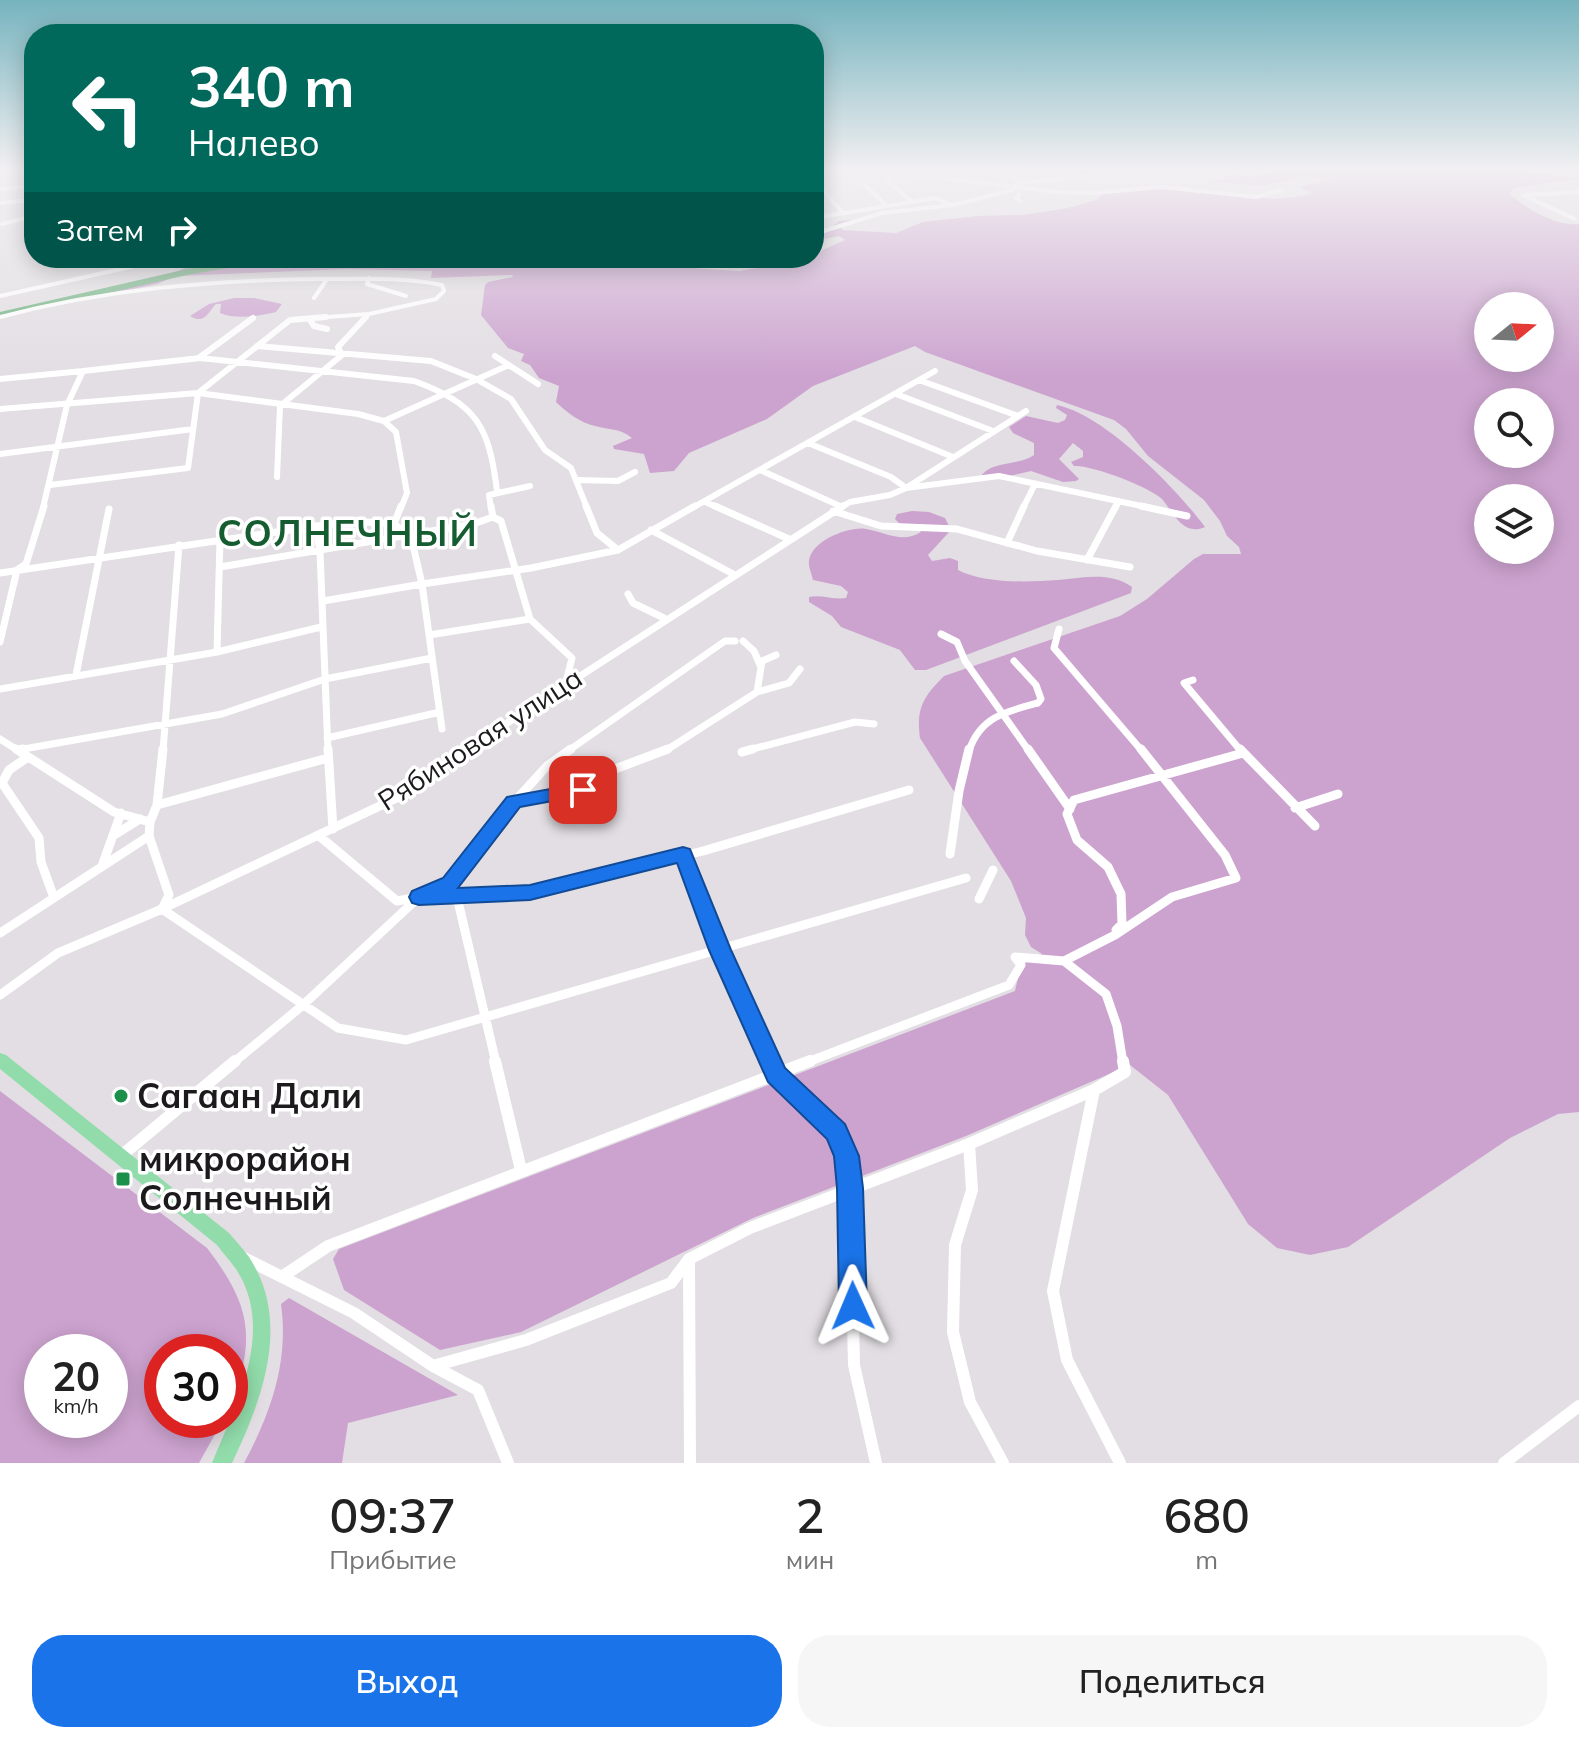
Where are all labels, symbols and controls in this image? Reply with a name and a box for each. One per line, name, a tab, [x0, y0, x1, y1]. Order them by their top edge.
text: 340 m	[188, 51, 355, 121]
icon: left	[56, 56, 160, 160]
text: Налево	[188, 120, 320, 165]
icon: right	[160, 208, 204, 252]
text: Затем	[56, 211, 144, 249]
north arrow	[1474, 292, 1554, 372]
map controls	[1474, 292, 1554, 564]
button: search	[1474, 388, 1554, 468]
button: layers	[1474, 484, 1554, 564]
district label: СОЛНЕЧНЫЙ	[217, 510, 479, 555]
street label: Рябиновая улица	[371, 659, 588, 818]
pin	[549, 756, 617, 824]
icon: arrive	[561, 768, 605, 812]
place label: Сагаан Дали	[137, 1074, 362, 1117]
marker: Сагаан Дали	[112, 1087, 130, 1105]
place label: микрорайон Солнечный	[139, 1137, 351, 1219]
marker: микрорайон Солнечный	[114, 1170, 132, 1188]
position arrow	[811, 1264, 895, 1348]
speed limit sign: 30	[144, 1334, 248, 1438]
text: 20	[52, 1351, 100, 1401]
text: km/h	[53, 1393, 99, 1418]
text: 09:37	[330, 1485, 456, 1545]
text: 2	[796, 1485, 824, 1545]
text: 680	[1163, 1485, 1250, 1545]
text: Прибытие	[329, 1543, 457, 1576]
text: мин	[786, 1543, 834, 1576]
text: m	[1195, 1543, 1218, 1576]
button: Выход	[32, 1635, 782, 1727]
button: Поделиться	[798, 1635, 1547, 1727]

